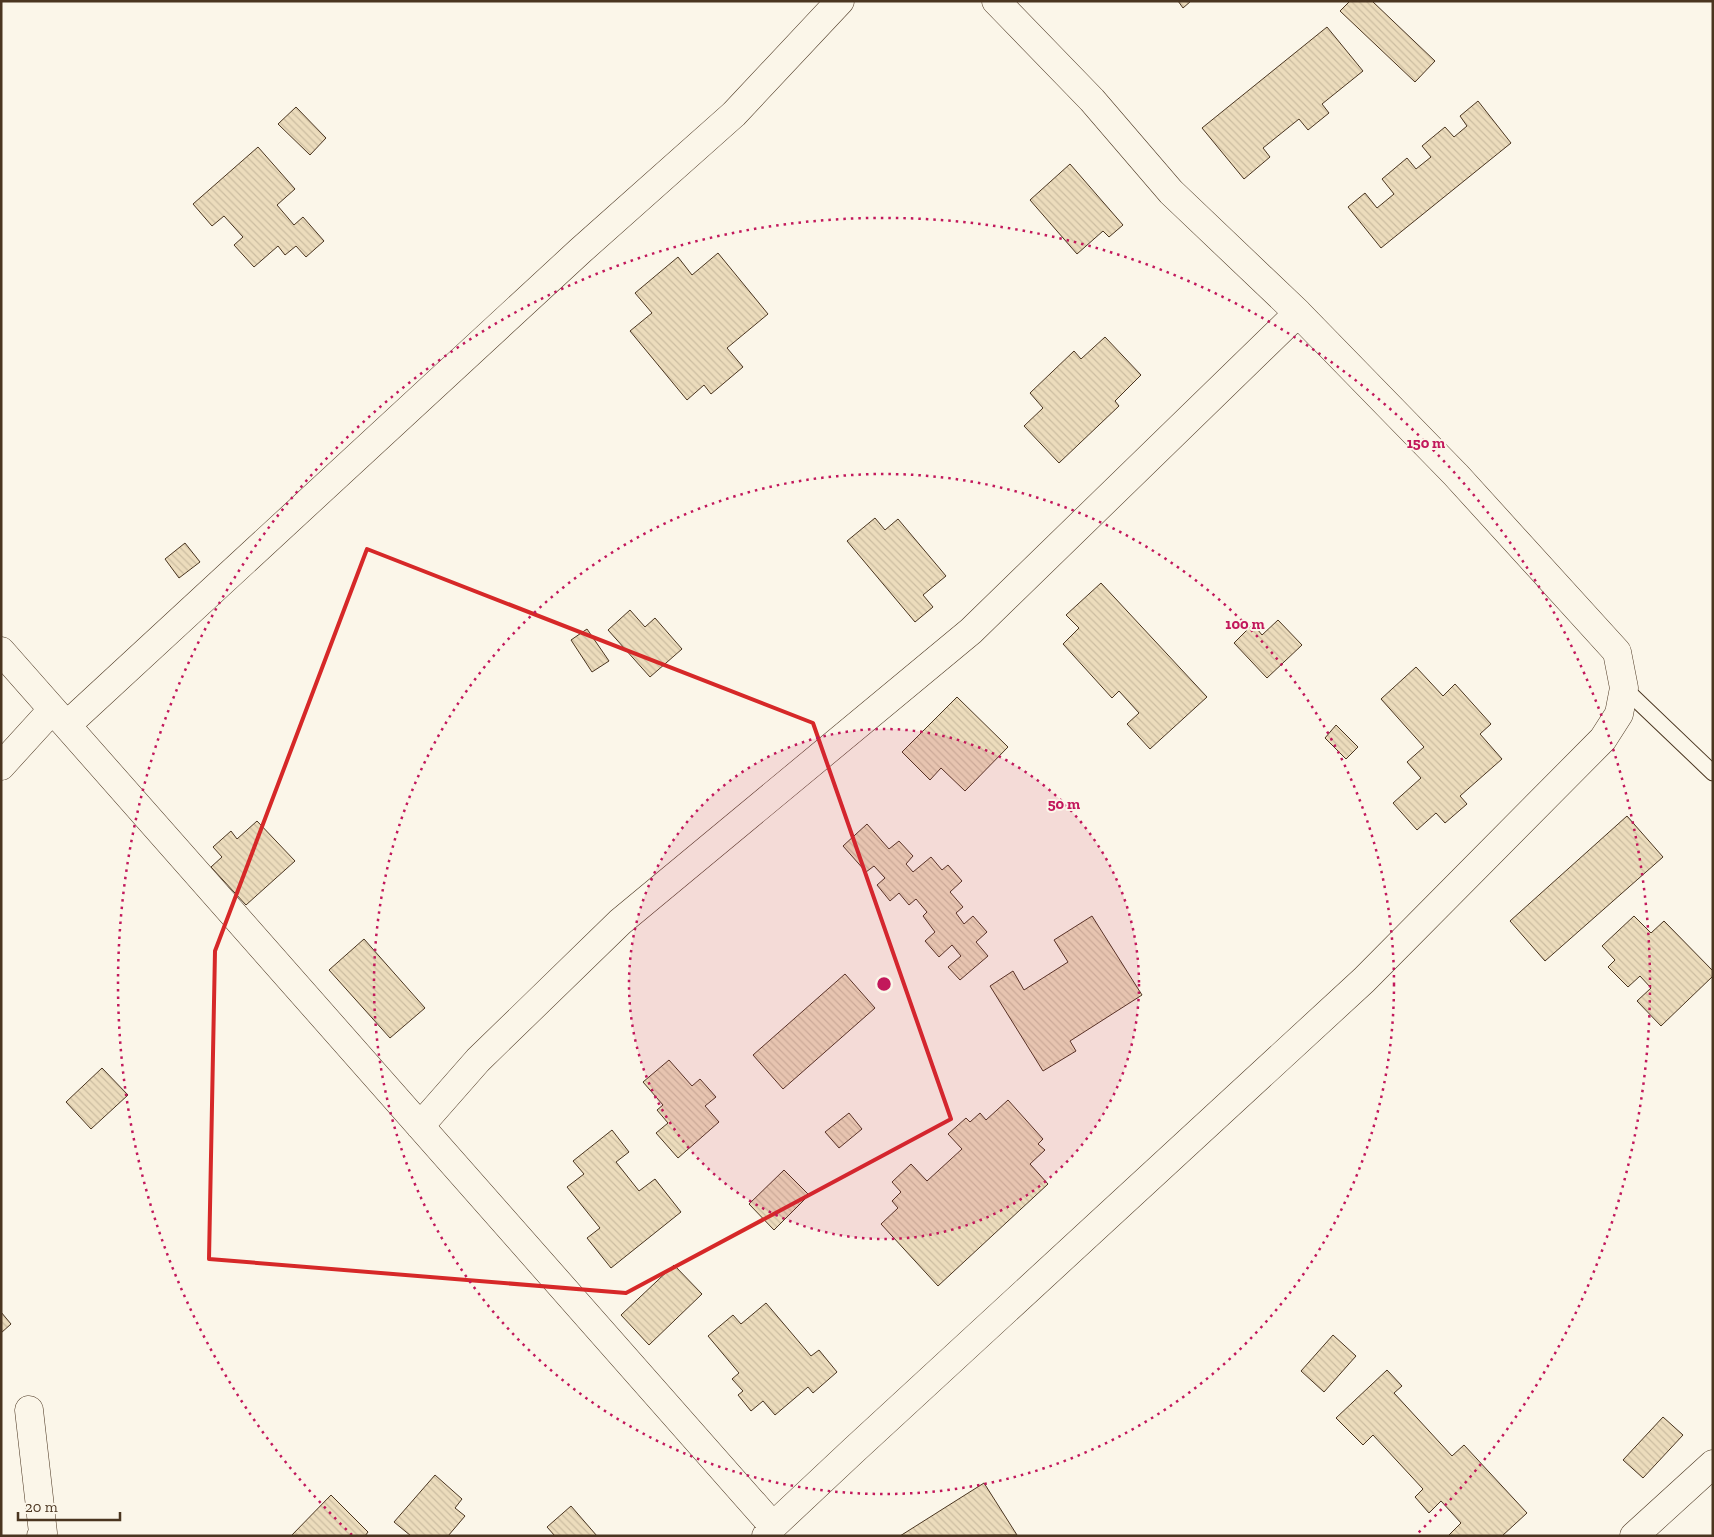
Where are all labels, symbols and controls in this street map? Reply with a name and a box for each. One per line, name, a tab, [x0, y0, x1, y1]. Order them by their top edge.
text: 150 m	[1407, 434, 1445, 452]
text: 100 m	[1225, 615, 1265, 633]
text: 50 m	[1048, 795, 1080, 813]
centre of rings	[875, 975, 893, 993]
scale bar	[18, 1490, 120, 1522]
text: 20 m	[25, 1498, 58, 1516]

